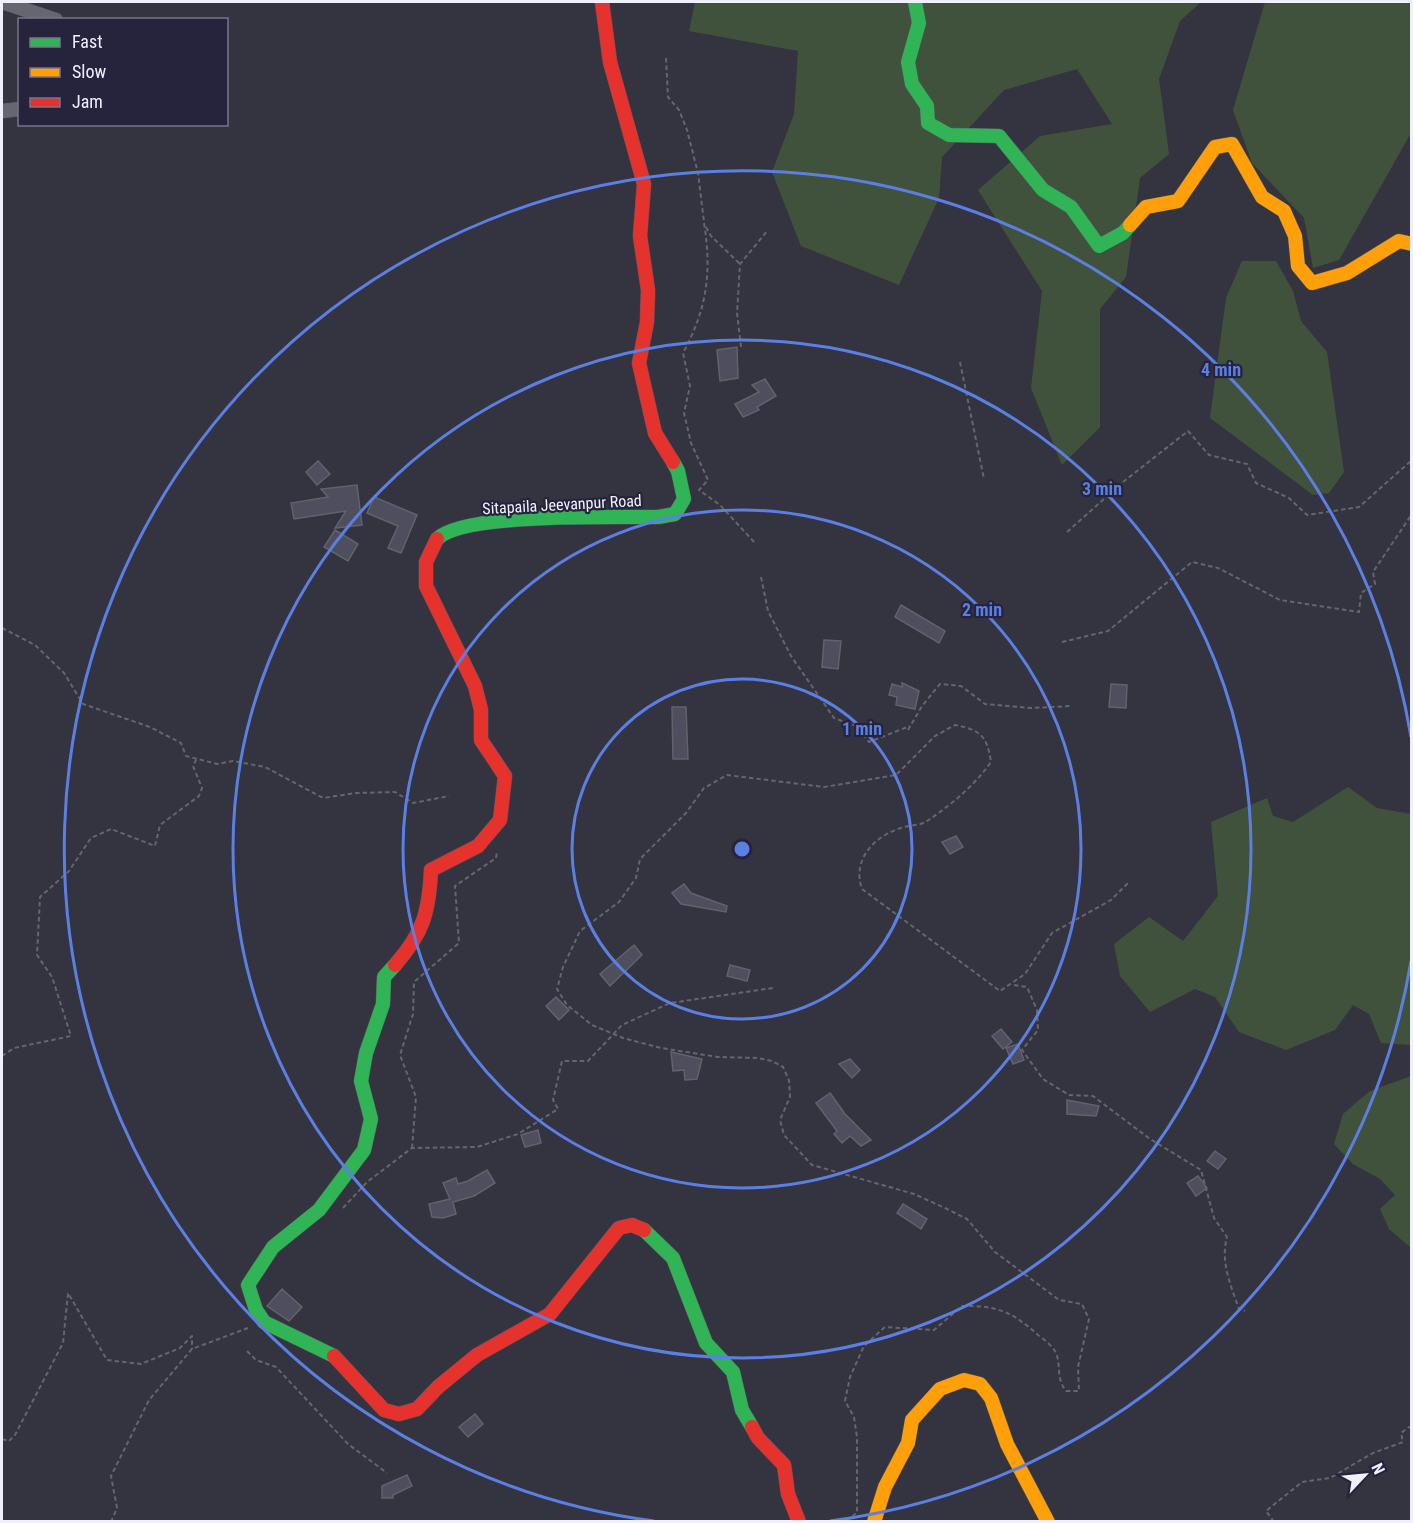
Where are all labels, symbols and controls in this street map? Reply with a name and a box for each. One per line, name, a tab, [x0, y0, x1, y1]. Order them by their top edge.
legend	[18, 18, 228, 126]
text: Fast	[72, 31, 103, 52]
text: Slow	[72, 61, 107, 82]
text: Jam	[72, 91, 103, 112]
text: 4 min	[1201, 359, 1241, 380]
text: 3 min	[1082, 478, 1122, 499]
street label: Sitapaila Jeevanpur Road	[482, 491, 642, 518]
text: 2 min	[962, 599, 1002, 620]
text: 1 min	[842, 718, 882, 739]
centre of rings	[732, 839, 752, 859]
north arrow	[1335, 1445, 1395, 1505]
text: N	[1367, 1460, 1389, 1477]

